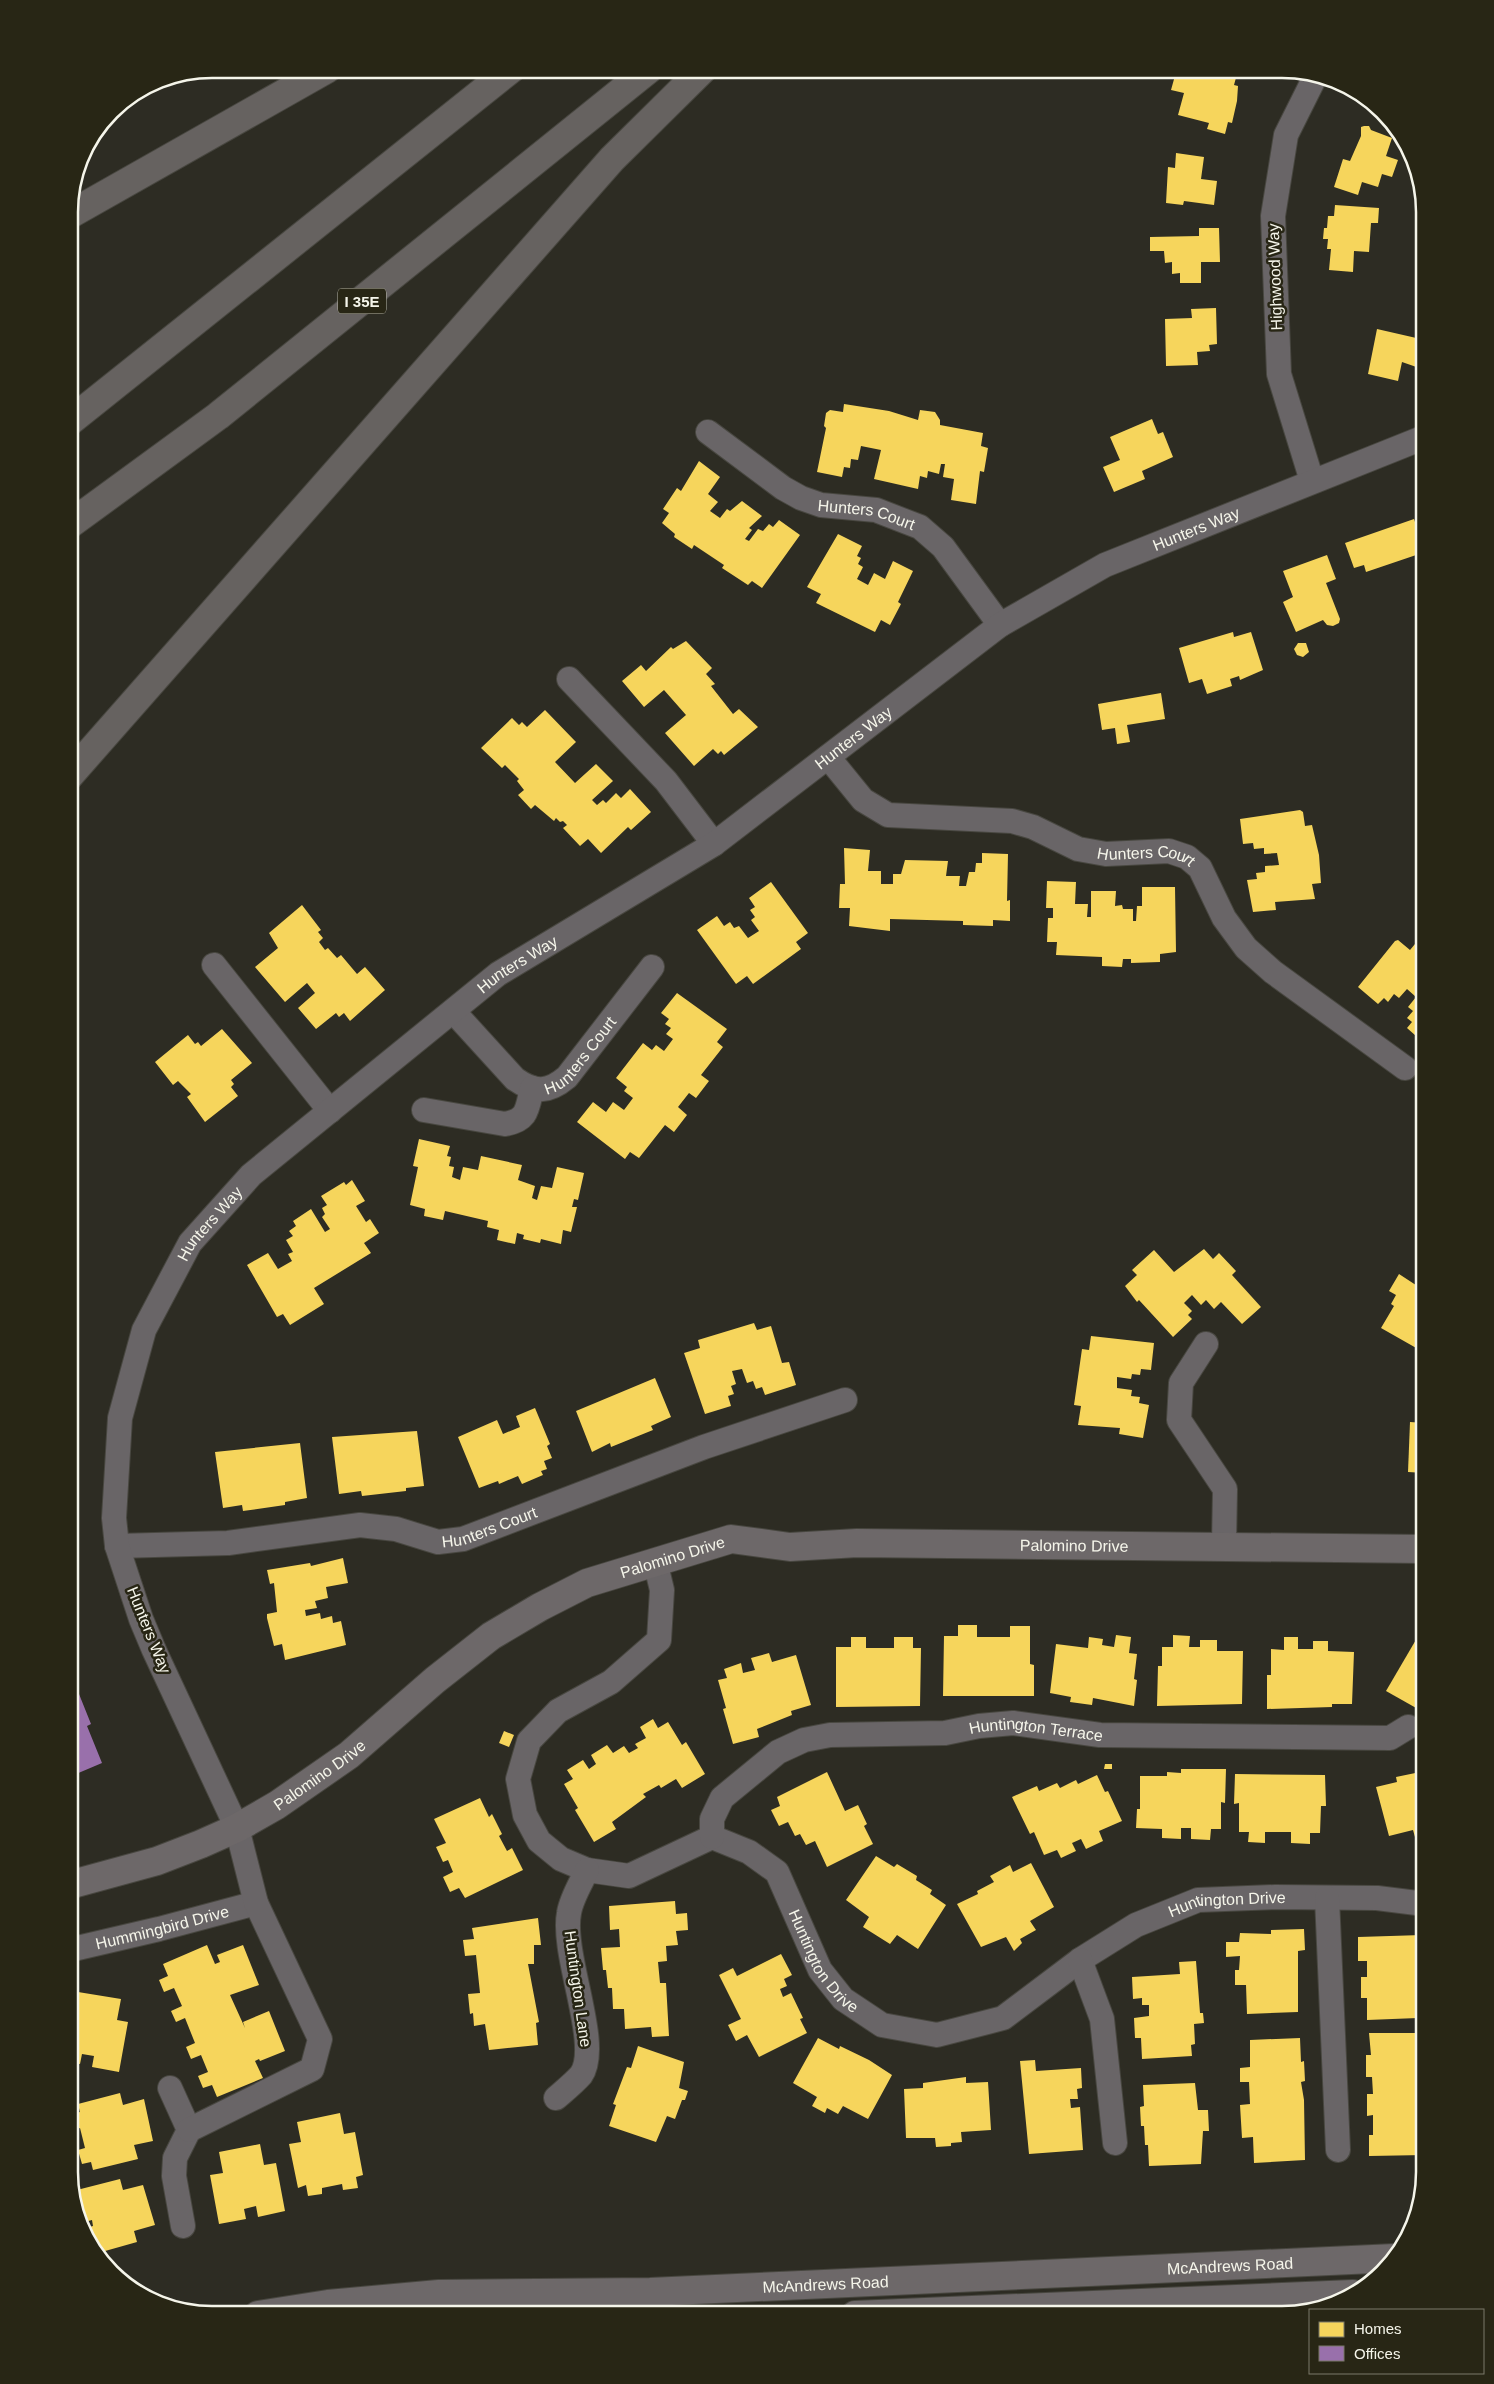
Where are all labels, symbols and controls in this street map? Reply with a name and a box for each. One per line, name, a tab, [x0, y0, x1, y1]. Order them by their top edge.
street label: Highwood Way	[1265, 223, 1285, 331]
road number: I 35E	[338, 288, 386, 314]
street label: Hunters Court	[817, 496, 918, 533]
street label: Hunters Way	[1150, 504, 1242, 554]
street label: Hunters Way	[811, 703, 895, 772]
street label: Hunters Court	[1096, 843, 1200, 869]
street label: Hunters Way	[474, 932, 560, 996]
street label: Hunters Court	[542, 1013, 619, 1097]
street label: Hunters Way	[174, 1183, 245, 1264]
street label: Hunters Court	[441, 1503, 540, 1550]
street label: Palomino Drive	[618, 1533, 727, 1581]
street label: Palomino Drive	[1020, 1536, 1129, 1554]
street label: Hunters Way	[124, 1584, 174, 1676]
street label: Huntington Terrace	[967, 1714, 1104, 1744]
street label: Palomino Drive	[270, 1736, 369, 1813]
street label: Huntington Drive	[1165, 1888, 1286, 1920]
street label: Hummingbird Drive	[94, 1902, 231, 1952]
street label: Huntington Drive	[786, 1907, 862, 2015]
street label: Huntington Lane	[561, 1930, 595, 2048]
street label: McAndrews Road	[1167, 2254, 1294, 2277]
street label: McAndrews Road	[762, 2273, 889, 2295]
legend	[1309, 2309, 1484, 2374]
text: Homes	[1354, 2320, 1402, 2337]
text: Offices	[1354, 2345, 1400, 2362]

